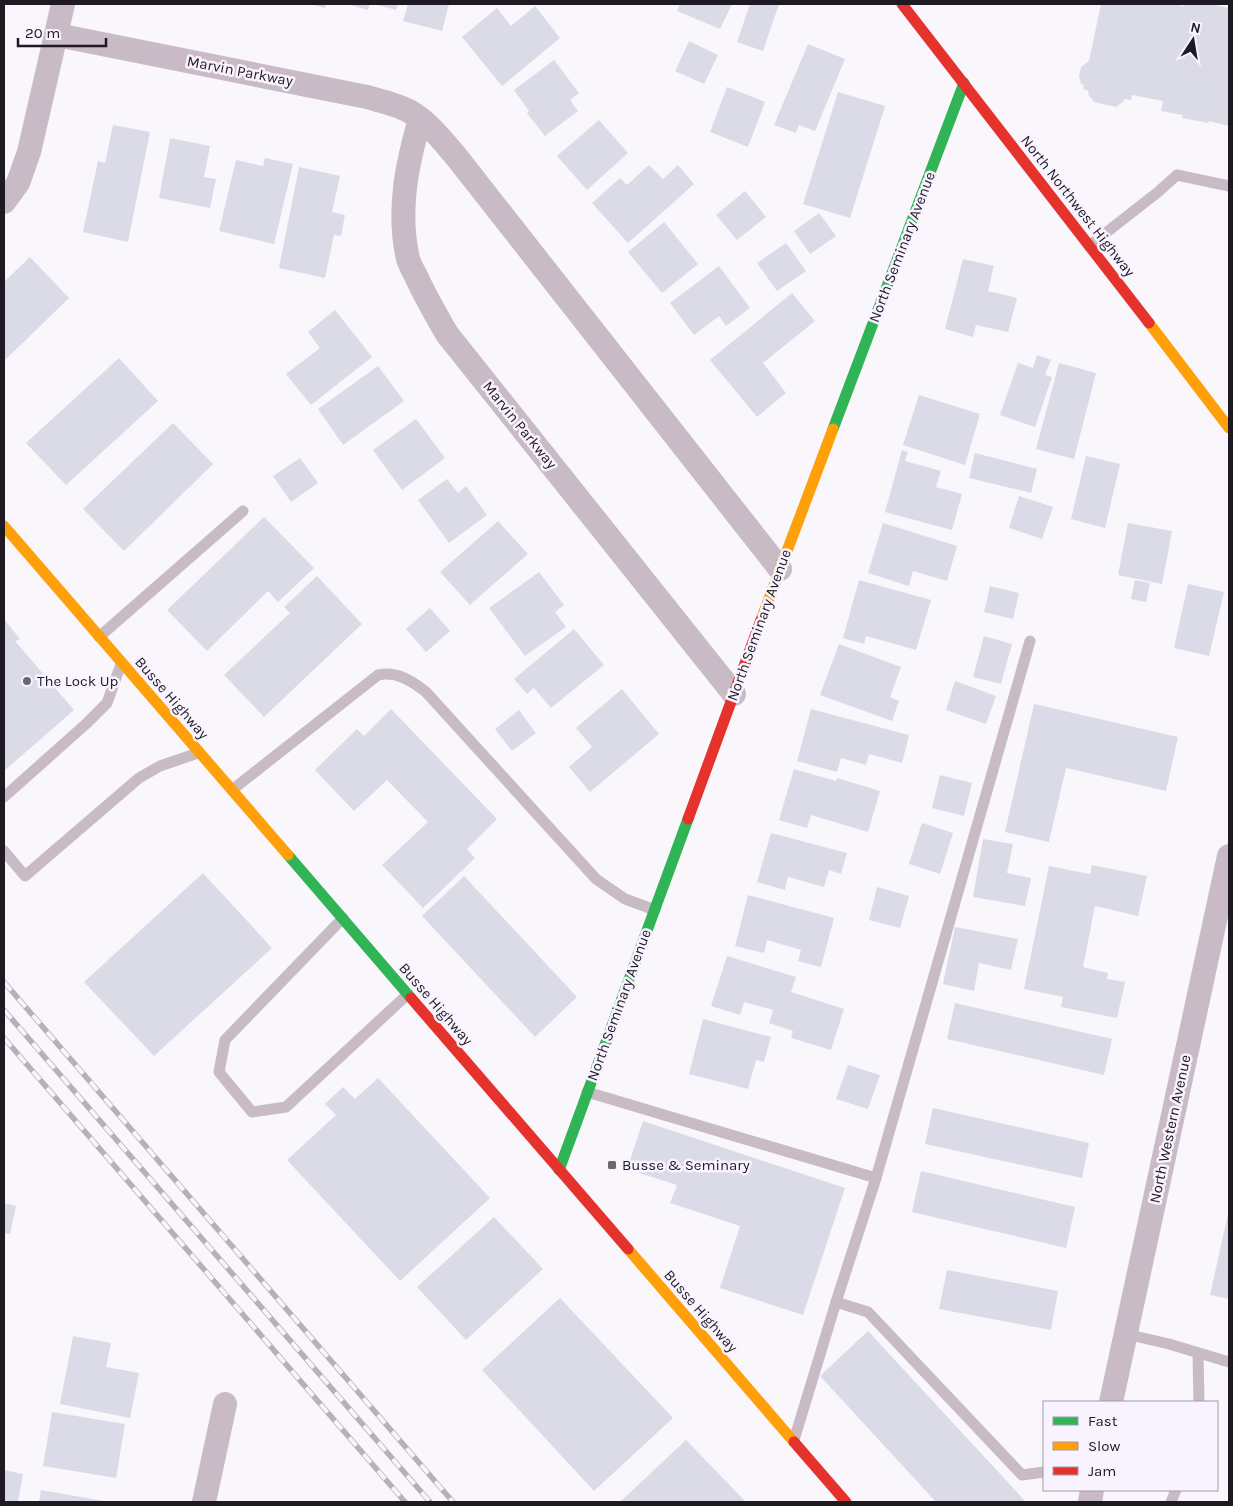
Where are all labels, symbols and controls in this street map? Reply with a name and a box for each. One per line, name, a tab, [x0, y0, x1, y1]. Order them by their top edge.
scale bar	[18, 15, 105, 47]
north arrow	[1168, 15, 1218, 65]
text: N	[1189, 18, 1202, 37]
text: 20 m	[25, 24, 60, 42]
street label: Marvin Parkway	[185, 52, 295, 90]
street label: North Northwest Highway	[1017, 132, 1139, 280]
street label: North Seminary Avenue	[865, 169, 939, 325]
street label: Marvin Parkway	[479, 378, 561, 472]
street label: North Seminary Avenue	[723, 547, 795, 703]
street label: Busse Highway	[131, 653, 213, 743]
place label: The Lock Up	[37, 672, 118, 690]
marker: The Lock Up	[21, 675, 33, 687]
street label: North Seminary Avenue	[583, 927, 655, 1083]
street label: Busse Highway	[395, 959, 477, 1049]
street label: North Western Avenue	[1145, 1053, 1195, 1205]
place label: Busse & Seminary	[622, 1156, 750, 1174]
marker: Busse & Seminary	[606, 1159, 618, 1171]
street label: Busse Highway	[660, 1266, 742, 1356]
legend	[1043, 1401, 1218, 1491]
text: Fast	[1088, 1412, 1118, 1430]
text: Slow	[1088, 1437, 1120, 1455]
text: Jam	[1088, 1462, 1116, 1480]

